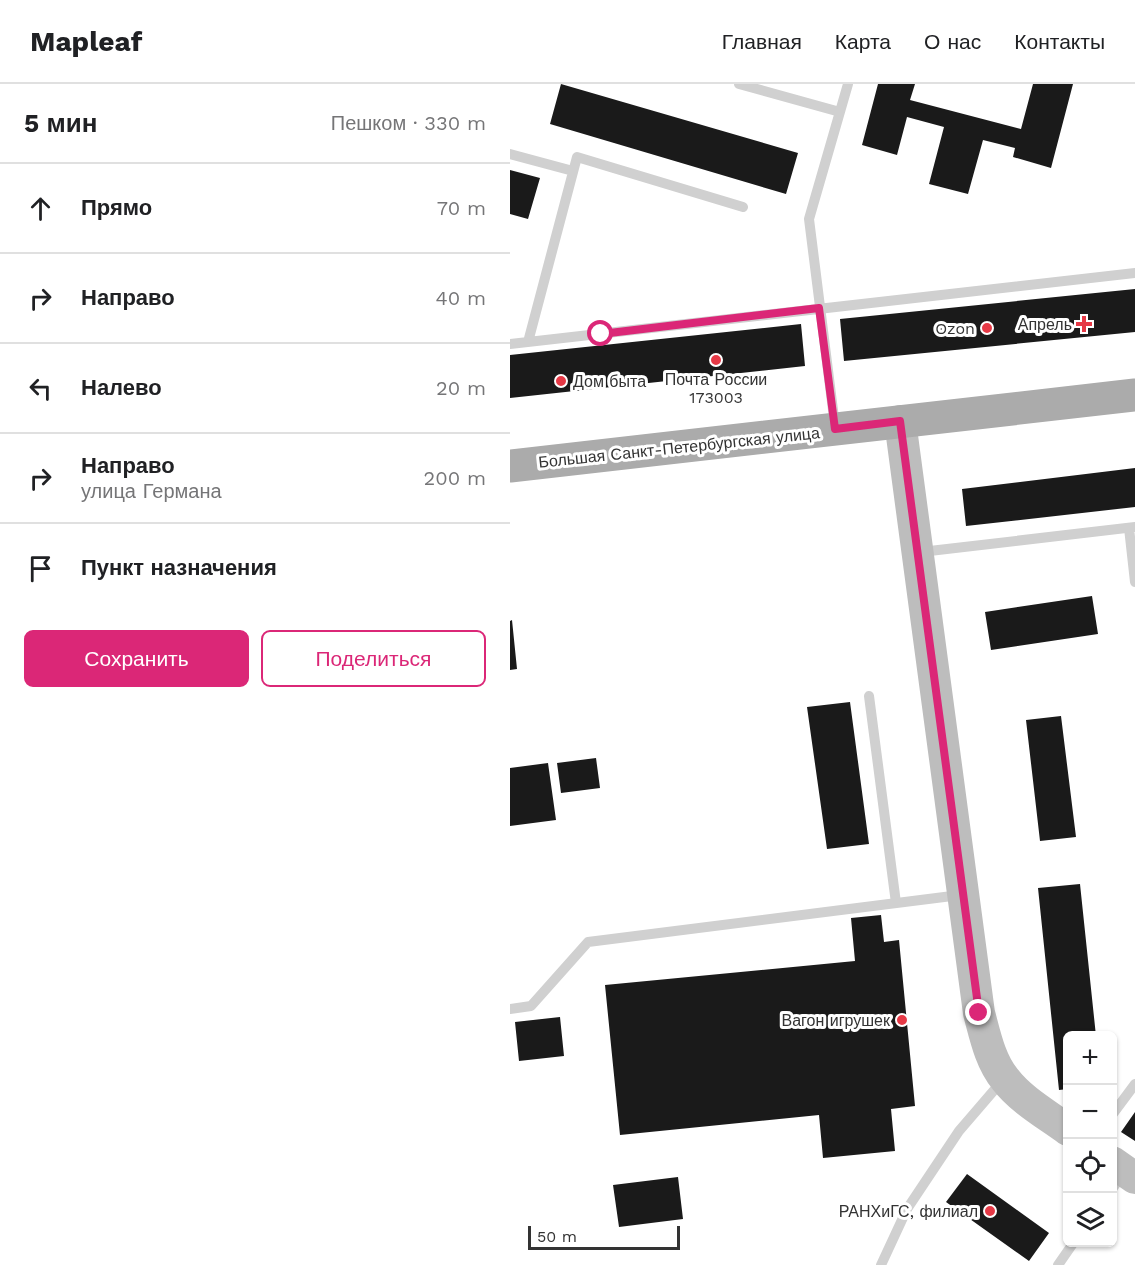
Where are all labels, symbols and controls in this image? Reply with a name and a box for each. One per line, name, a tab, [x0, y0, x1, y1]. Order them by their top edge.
text: Mapleaf	[30, 25, 142, 58]
text: Главная	[722, 29, 802, 54]
text: Карта	[835, 29, 891, 54]
text: О нас	[924, 29, 981, 54]
text: Контакты	[1014, 29, 1105, 54]
text: 5 мин	[24, 108, 98, 138]
text: Пешком · 330 m	[331, 111, 486, 135]
icon: ahead	[24, 192, 57, 225]
text: Прямо	[81, 195, 152, 220]
text: 70 m	[437, 196, 486, 220]
icon: right	[24, 282, 57, 315]
text: Направо	[81, 285, 175, 310]
text: 40 m	[435, 286, 486, 310]
place label: Апрель	[1018, 315, 1072, 334]
marker: Апрель	[1077, 317, 1091, 331]
place label: Ozon	[935, 319, 975, 338]
route start	[587, 320, 613, 346]
marker: Ozon	[980, 321, 994, 335]
marker: Почта России 173003	[709, 353, 723, 367]
place label: Почта России 173003	[665, 370, 767, 407]
icon: left	[24, 372, 57, 405]
place label: Дом быта	[573, 372, 646, 391]
marker: Дом быта	[554, 374, 568, 388]
text: Налево	[81, 375, 162, 400]
text: 20 m	[436, 376, 486, 400]
street label: Большая Санкт-Петербургская улица	[537, 423, 821, 472]
text: Направо	[81, 453, 175, 478]
icon: right	[24, 462, 57, 495]
text: 200 m	[424, 466, 486, 490]
text: улица Германа	[81, 479, 222, 503]
icon: arrive	[24, 552, 57, 585]
text: Пункт назначения	[81, 555, 277, 580]
button: Сохранить	[24, 630, 249, 687]
button: Поделиться	[261, 630, 486, 687]
route end	[965, 999, 991, 1025]
place label: Вагон игрушек	[782, 1011, 891, 1030]
marker: Вагон игрушек	[895, 1013, 909, 1027]
map controls	[1063, 1031, 1117, 1247]
button: +	[1063, 1031, 1117, 1085]
button: −	[1063, 1085, 1117, 1139]
button: locate	[1063, 1139, 1117, 1193]
button: layers	[1063, 1193, 1117, 1247]
place label: РАНХиГС, филиал	[839, 1202, 978, 1221]
marker: РАНХиГС, филиал	[983, 1204, 997, 1218]
scale bar	[528, 1223, 680, 1250]
text: 50 m	[537, 1227, 577, 1246]

